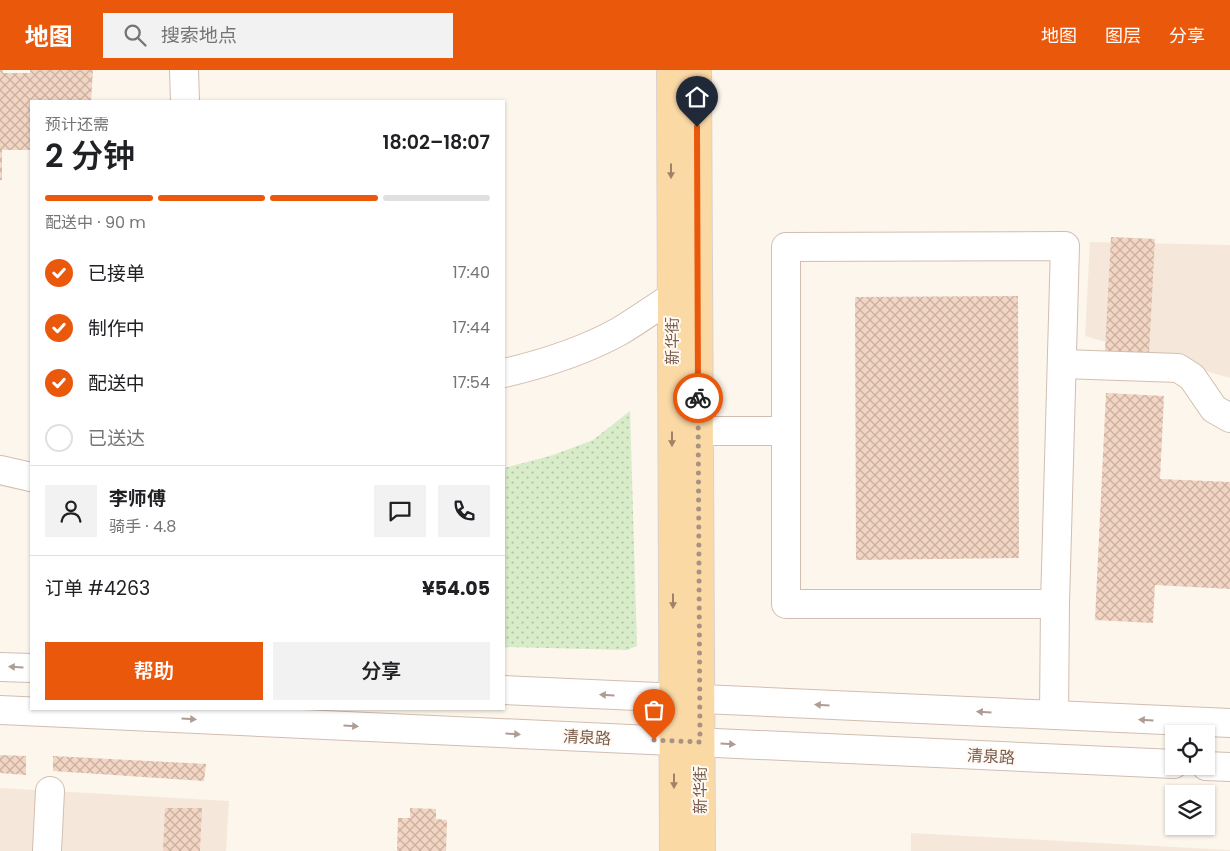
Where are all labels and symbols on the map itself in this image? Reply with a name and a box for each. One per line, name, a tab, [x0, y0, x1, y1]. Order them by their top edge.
pin	[676, 76, 718, 127]
one-way arrow	[667, 163, 675, 179]
street label: 新华街	[661, 317, 684, 365]
courier	[673, 373, 723, 423]
one-way arrow	[668, 431, 676, 447]
one-way arrow	[669, 593, 677, 609]
one-way arrow	[7, 663, 23, 671]
pin	[633, 689, 675, 740]
one-way arrow	[599, 690, 615, 698]
one-way arrow	[813, 700, 829, 708]
one-way arrow	[976, 708, 992, 716]
one-way arrow	[181, 715, 197, 723]
one-way arrow	[1138, 715, 1154, 723]
one-way arrow	[343, 723, 359, 731]
street label: 清泉路	[562, 725, 612, 750]
one-way arrow	[505, 730, 521, 738]
one-way arrow	[720, 740, 736, 748]
street label: 清泉路	[966, 744, 1016, 769]
street label: 新华街	[689, 766, 712, 814]
one-way arrow	[670, 773, 678, 789]

